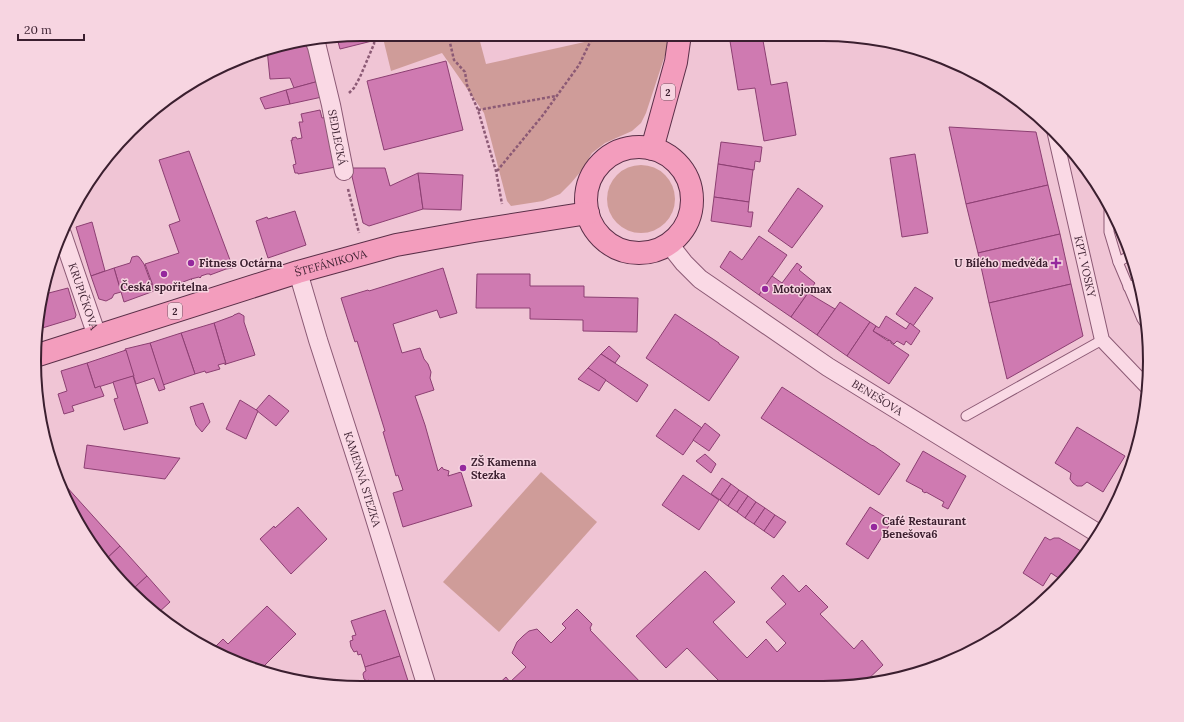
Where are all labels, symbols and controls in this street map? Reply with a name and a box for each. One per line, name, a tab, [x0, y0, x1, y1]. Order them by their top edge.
scale bar	[18, 16, 84, 42]
text: 20 m	[24, 22, 52, 37]
road number: 2	[661, 84, 675, 100]
street label: SEDLECKÁ	[325, 108, 350, 167]
street label: KPT. VOSKY	[1071, 234, 1099, 300]
street label: ŠTEFÁNIKOVA	[293, 246, 369, 280]
place label: Fitness Octárna	[199, 256, 283, 270]
place label: U Bílého medvěda	[954, 256, 1048, 270]
marker: Fitness Octárna	[186, 258, 196, 268]
marker: U Bílého medvěda	[1051, 258, 1061, 268]
street label: KRUPIČKOVA	[65, 261, 102, 333]
marker: Česká spořitelna	[159, 269, 169, 279]
place label: Česká spořitelna	[120, 279, 208, 294]
place label: Motojomax	[773, 282, 832, 296]
marker: Motojomax	[760, 284, 770, 294]
road number: 2	[168, 303, 182, 319]
street label: BENEŠOVA	[849, 376, 906, 419]
street label: KAMENNÁ STEZKA	[341, 430, 384, 530]
place label: ZŠ Kamenna Stezka	[471, 454, 537, 482]
marker: ZŠ Kamenna Stezka	[458, 463, 468, 473]
place label: Café Restaurant Benešova6	[882, 514, 967, 541]
marker: Café Restaurant Benešova6	[869, 522, 879, 532]

